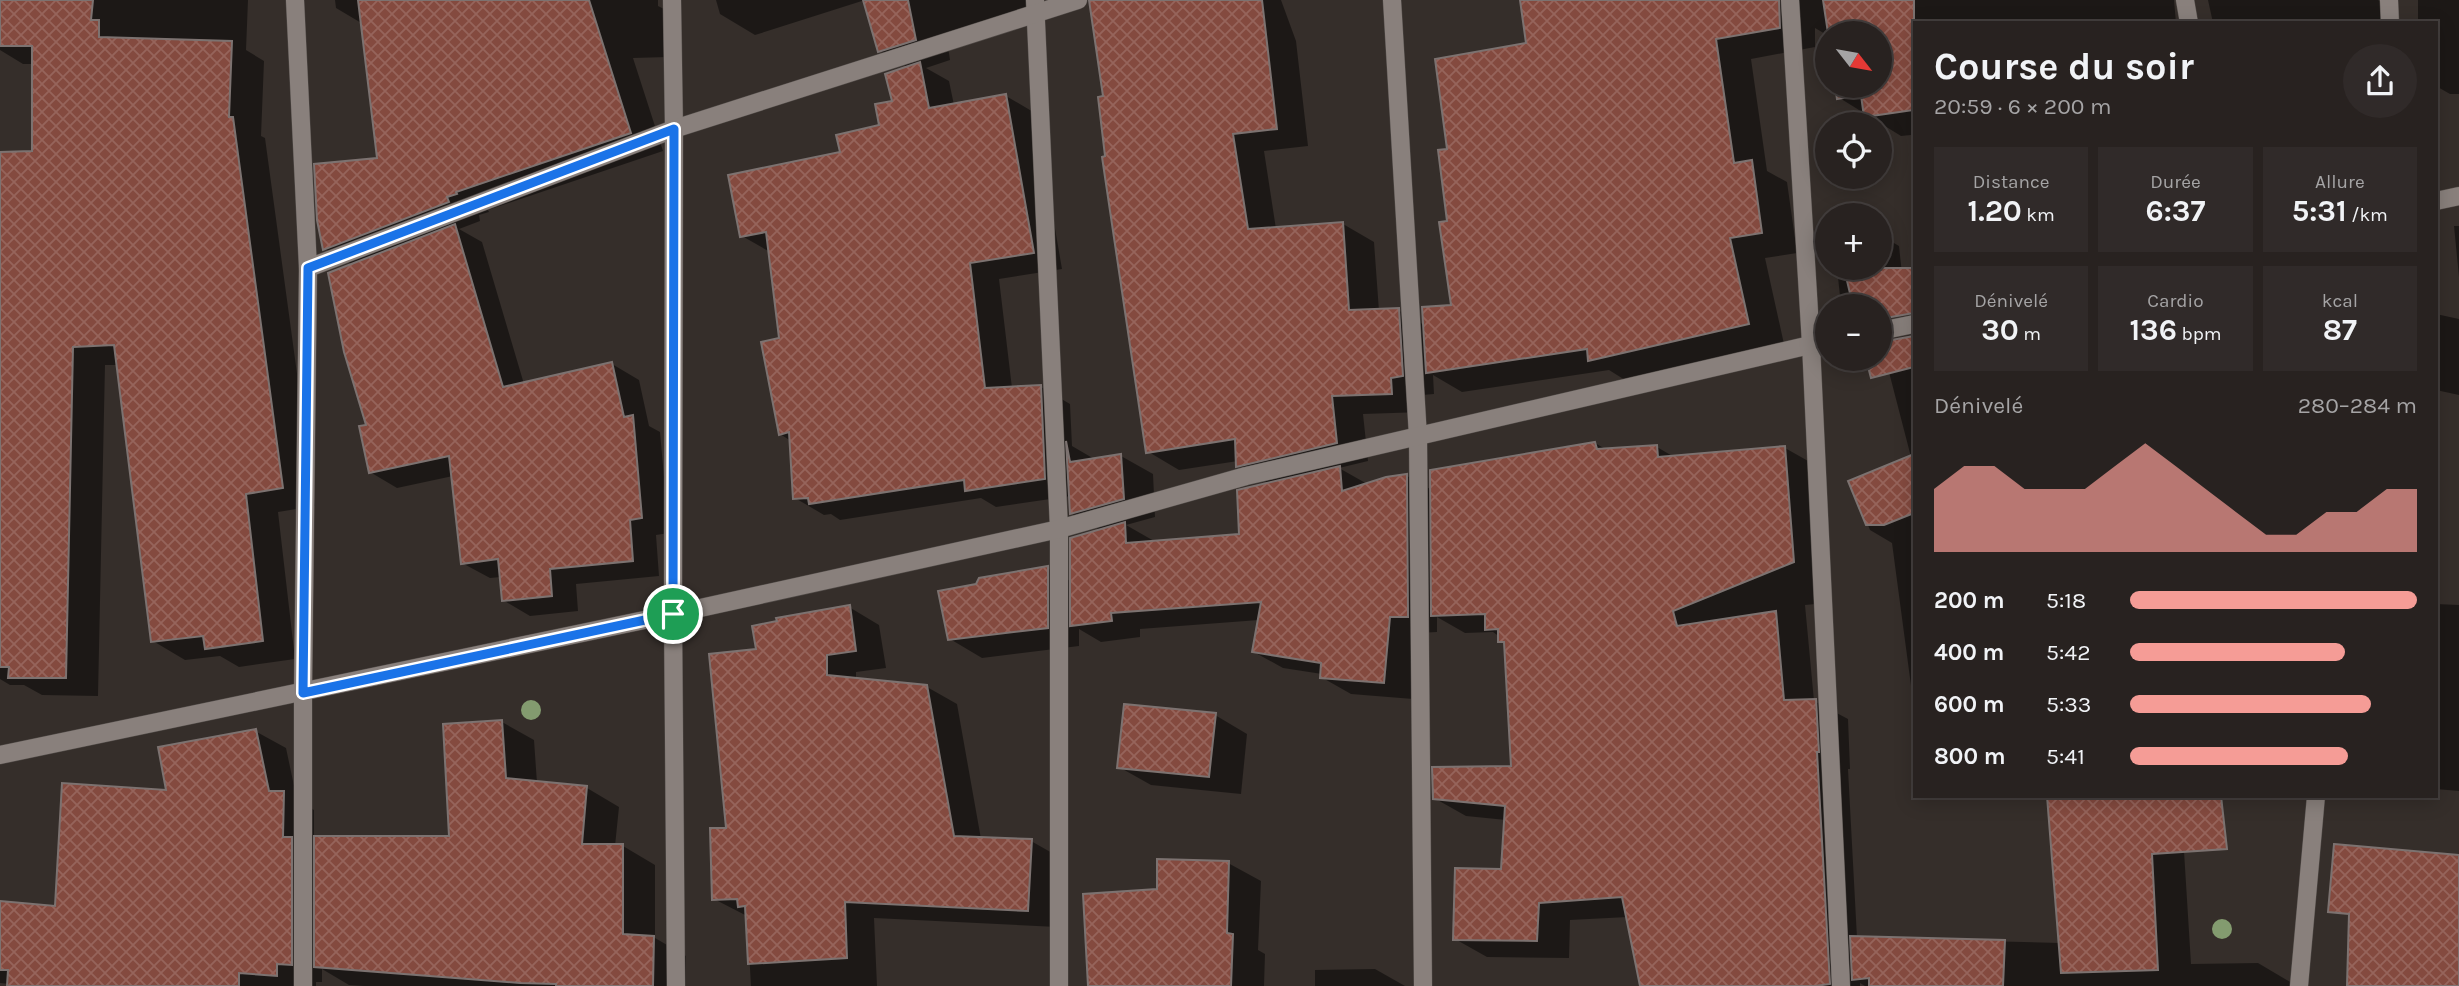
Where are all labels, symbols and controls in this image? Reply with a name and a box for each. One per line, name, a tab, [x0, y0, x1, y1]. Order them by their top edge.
north arrow	[1815, 21, 1892, 98]
map controls	[1815, 21, 1892, 371]
text: Course du soir	[1934, 44, 2194, 89]
button: share	[2343, 44, 2417, 118]
text: 20:59 · 6 × 200 m	[1934, 93, 2111, 120]
button: locate	[1815, 112, 1892, 189]
text: Distance	[1973, 171, 2050, 193]
text: Durée	[2150, 171, 2201, 193]
text: Allure	[2315, 171, 2365, 193]
text: 1.20	[1968, 193, 2022, 229]
text: 6:37	[2146, 193, 2205, 229]
text: 5:31	[2292, 193, 2347, 229]
button: +	[1815, 203, 1892, 280]
text: km	[2022, 204, 2055, 226]
text: /km	[2347, 204, 2388, 226]
text: Dénivelé	[1974, 290, 2048, 312]
text: Cardio	[2147, 290, 2204, 312]
text: kcal	[2322, 290, 2358, 312]
button: −	[1815, 294, 1892, 371]
text: 30	[1981, 312, 2019, 348]
text: 136	[2129, 312, 2177, 348]
text: 87	[2323, 312, 2357, 348]
text: m	[2019, 323, 2041, 345]
text: bpm	[2177, 323, 2222, 345]
text: Dénivelé	[1934, 392, 2023, 419]
text: 280–284 m	[2298, 392, 2417, 419]
pin	[643, 584, 703, 644]
text: 200 m	[1934, 587, 2005, 614]
text: 5:18	[2046, 587, 2086, 614]
icon: arrive	[654, 595, 692, 633]
text: 400 m	[1934, 639, 2004, 666]
text: 5:42	[2046, 639, 2090, 666]
text: 600 m	[1934, 691, 2005, 718]
text: 5:33	[2046, 691, 2091, 718]
text: 800 m	[1934, 743, 2006, 770]
text: 5:41	[2046, 743, 2085, 770]

